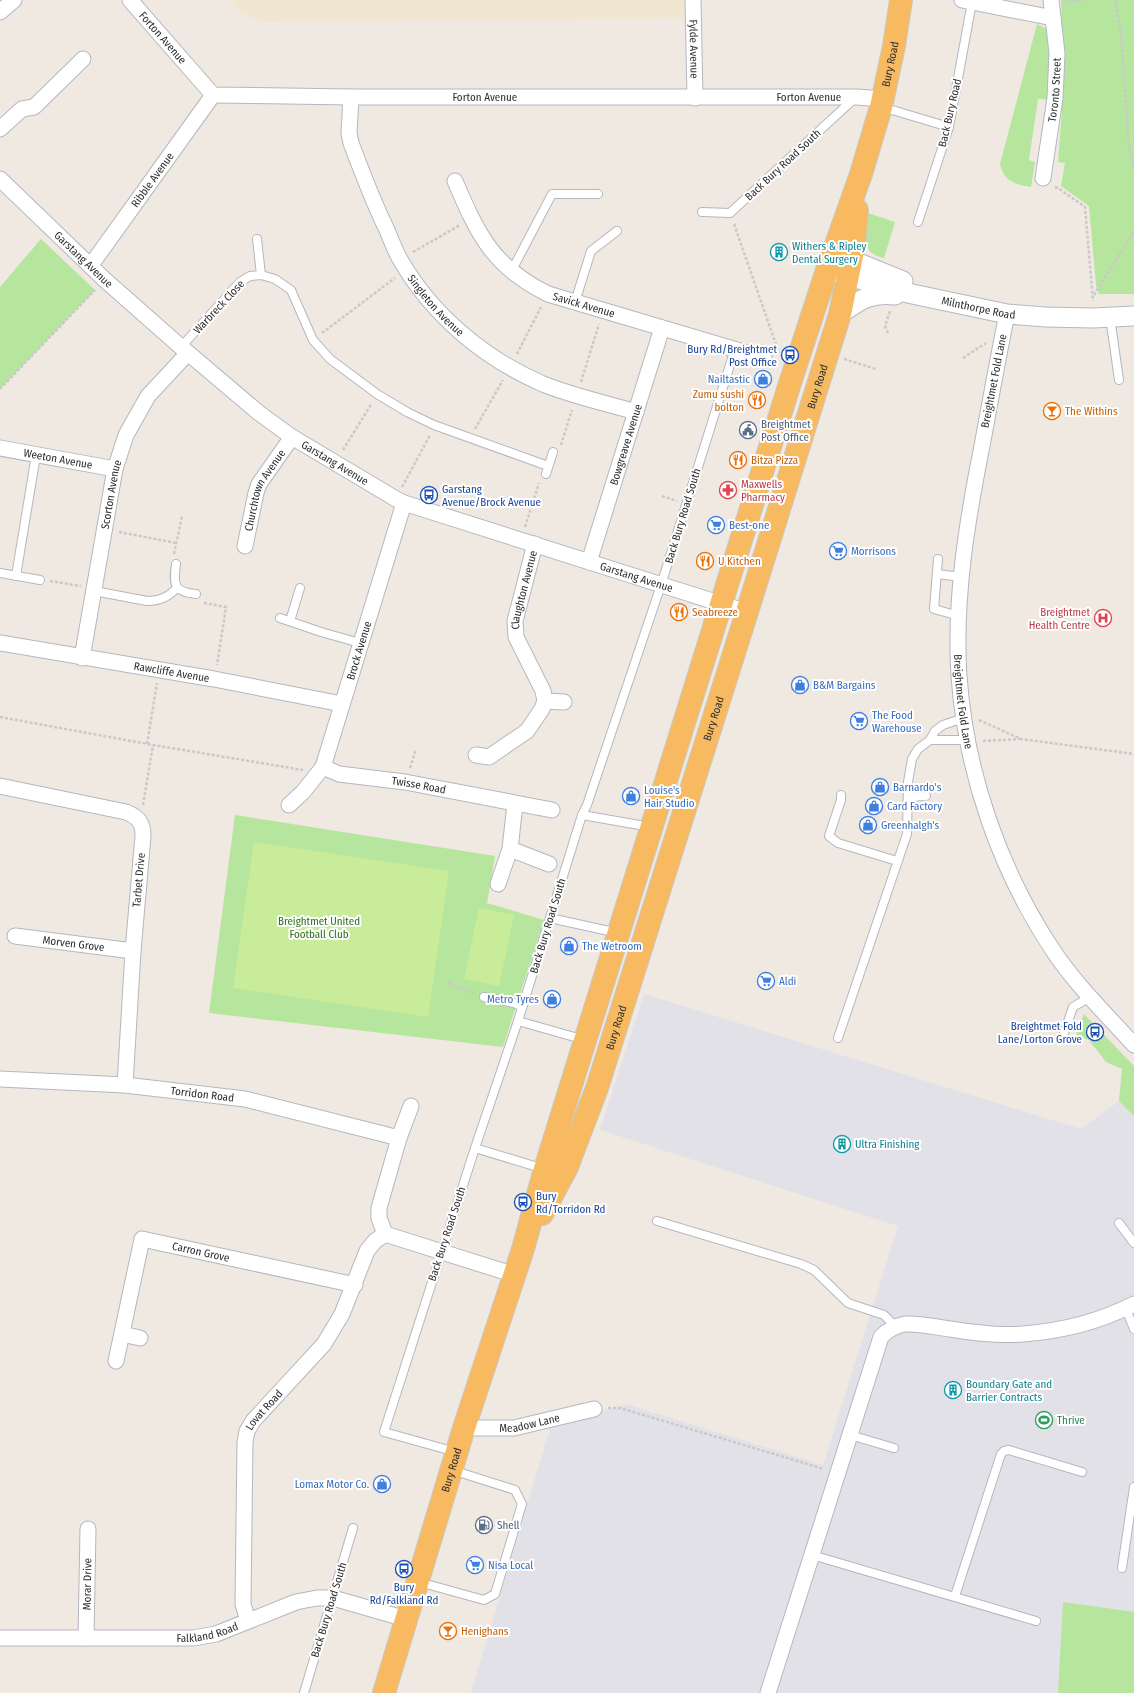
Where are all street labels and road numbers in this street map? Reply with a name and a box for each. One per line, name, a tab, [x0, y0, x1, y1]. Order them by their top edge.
street label: Forton Avenue	[137, 9, 189, 66]
street label: Fylde Avenue	[687, 19, 701, 79]
street label: Bury Road	[879, 41, 901, 88]
street label: Toronto Street	[1045, 57, 1063, 123]
street label: Back Bury Road	[936, 78, 964, 148]
street label: Forton Avenue	[452, 91, 517, 104]
street label: Forton Avenue	[776, 91, 841, 104]
street label: Back Bury Road South	[742, 127, 824, 203]
street label: Ribble Avenue	[128, 150, 176, 210]
street label: Garstang Avenue	[52, 228, 115, 290]
street label: Singleton Avenue	[405, 272, 467, 339]
street label: Warbreck Close	[191, 277, 247, 337]
street label: Savick Avenue	[551, 289, 616, 320]
street label: Milnthorpe Road	[940, 294, 1016, 321]
street label: Breightmet Fold Lane	[979, 333, 1009, 429]
street label: Bury Road	[804, 363, 830, 410]
street label: Bowgreave Avenue	[607, 402, 644, 487]
street label: Garstang Avenue	[299, 438, 371, 488]
street label: Weeton Avenue	[23, 446, 94, 471]
street label: Churchtown Avenue	[242, 447, 288, 532]
street label: Scorton Avenue	[98, 458, 124, 530]
street label: Back Bury Road South	[662, 467, 704, 565]
street label: Claughton Avenue	[509, 549, 540, 630]
street label: Garstang Avenue	[598, 559, 675, 595]
street label: Brock Avenue	[344, 619, 374, 682]
street label: Breightmet Fold Lane	[952, 654, 976, 750]
street label: Rawcliffe Avenue	[133, 659, 210, 685]
street label: Bury Road	[700, 695, 727, 743]
street label: Twisse Road	[391, 774, 447, 796]
street label: Tarbet Drive	[130, 852, 148, 908]
street label: Back Bury Road South	[527, 877, 569, 975]
street label: Morven Grove	[42, 933, 105, 954]
street label: Bury Road	[603, 1004, 629, 1052]
street label: Torridon Road	[170, 1084, 235, 1104]
street label: Back Bury Road South	[426, 1185, 468, 1283]
street label: Carron Grove	[171, 1239, 231, 1264]
street label: Lovat Road	[243, 1387, 285, 1432]
street label: Meadow Lane	[499, 1411, 561, 1435]
street label: Bury Road	[438, 1446, 464, 1494]
street label: Morar Drive	[80, 1558, 94, 1610]
street label: Back Bury Road South	[308, 1561, 350, 1659]
street label: Falkland Road	[177, 1619, 240, 1645]

